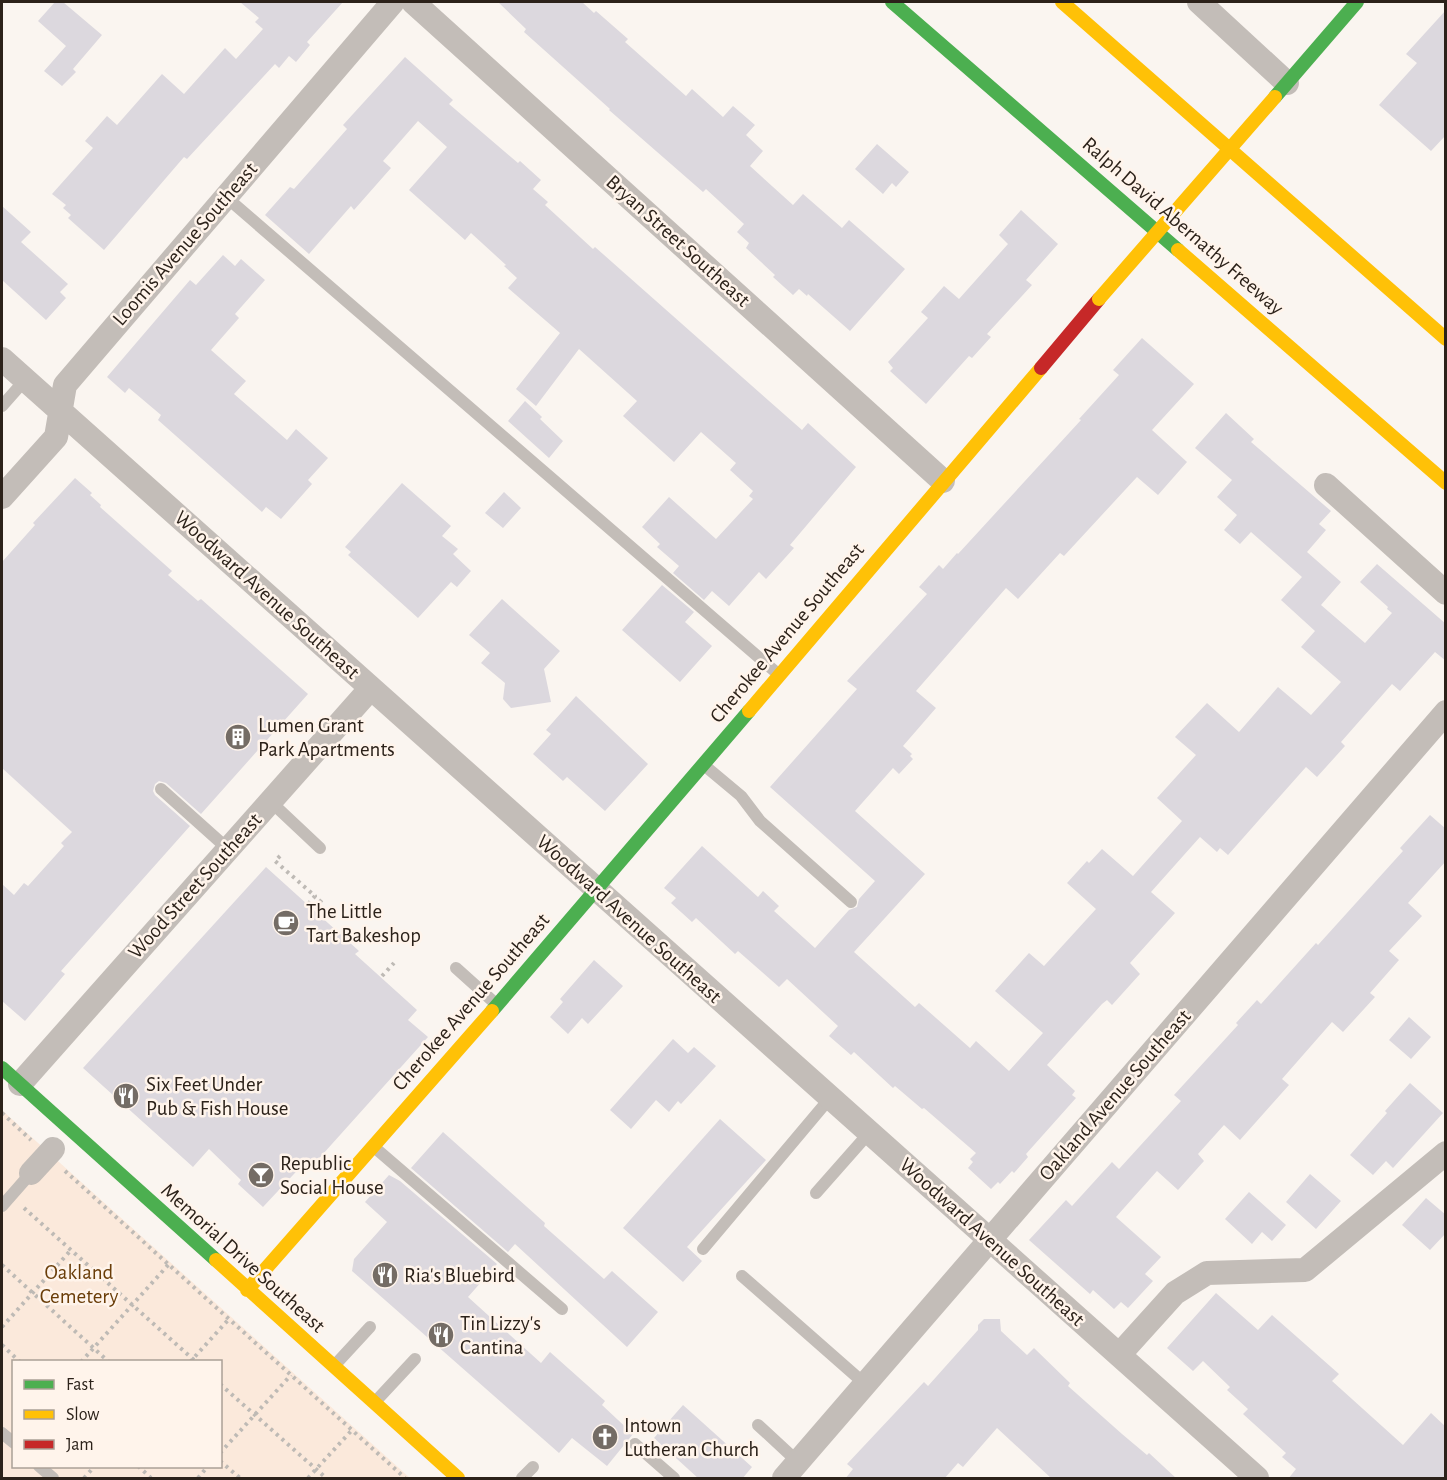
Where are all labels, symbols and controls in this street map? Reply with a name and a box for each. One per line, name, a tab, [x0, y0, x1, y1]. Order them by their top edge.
street label: Ralph David Abernathy Freeway	[1078, 133, 1288, 319]
street label: Loomis Avenue Southeast	[109, 158, 262, 330]
street label: Bryan Street Southeast	[602, 171, 754, 311]
street label: Woodward Avenue Southeast	[171, 507, 364, 683]
street label: Cherokee Avenue Southeast	[706, 539, 868, 727]
place label: Lumen Grant Park Apartments	[258, 715, 395, 760]
building icon: Lumen Grant Park Apartments	[223, 722, 253, 752]
street label: Wood Street Southeast	[124, 809, 266, 963]
street label: Woodward Avenue Southeast	[533, 831, 726, 1007]
place label: The Little Tart Bakeshop	[306, 901, 421, 946]
cafe icon: The Little Tart Bakeshop	[271, 908, 301, 938]
street label: Cherokee Avenue Southeast	[389, 909, 554, 1095]
street label: Oakland Avenue Southeast	[1035, 1005, 1195, 1185]
place label: Six Feet Under Pub & Fish House	[146, 1074, 288, 1119]
restaurant icon: Six Feet Under Pub & Fish House	[111, 1081, 141, 1111]
place label: Republic Social House	[280, 1153, 384, 1198]
street label: Woodward Avenue Southeast	[896, 1154, 1089, 1330]
bar icon: Republic Social House	[246, 1160, 276, 1190]
street label: Memorial Drive Southeast	[157, 1179, 329, 1337]
restaurant icon: Ria's Bluebird	[370, 1260, 400, 1290]
park label: Oakland Cemetery	[40, 1262, 118, 1307]
place label: Ria's Bluebird	[404, 1265, 515, 1286]
place label: Tin Lizzy's Cantina	[460, 1313, 541, 1358]
restaurant icon: Tin Lizzy's Cantina	[426, 1320, 456, 1350]
legend	[12, 1360, 222, 1468]
text: Fast	[66, 1376, 94, 1394]
text: Slow	[66, 1406, 99, 1424]
place label: Intown Lutheran Church	[624, 1415, 759, 1460]
church icon: Intown Lutheran Church	[590, 1422, 620, 1452]
text: Jam	[66, 1436, 94, 1454]

